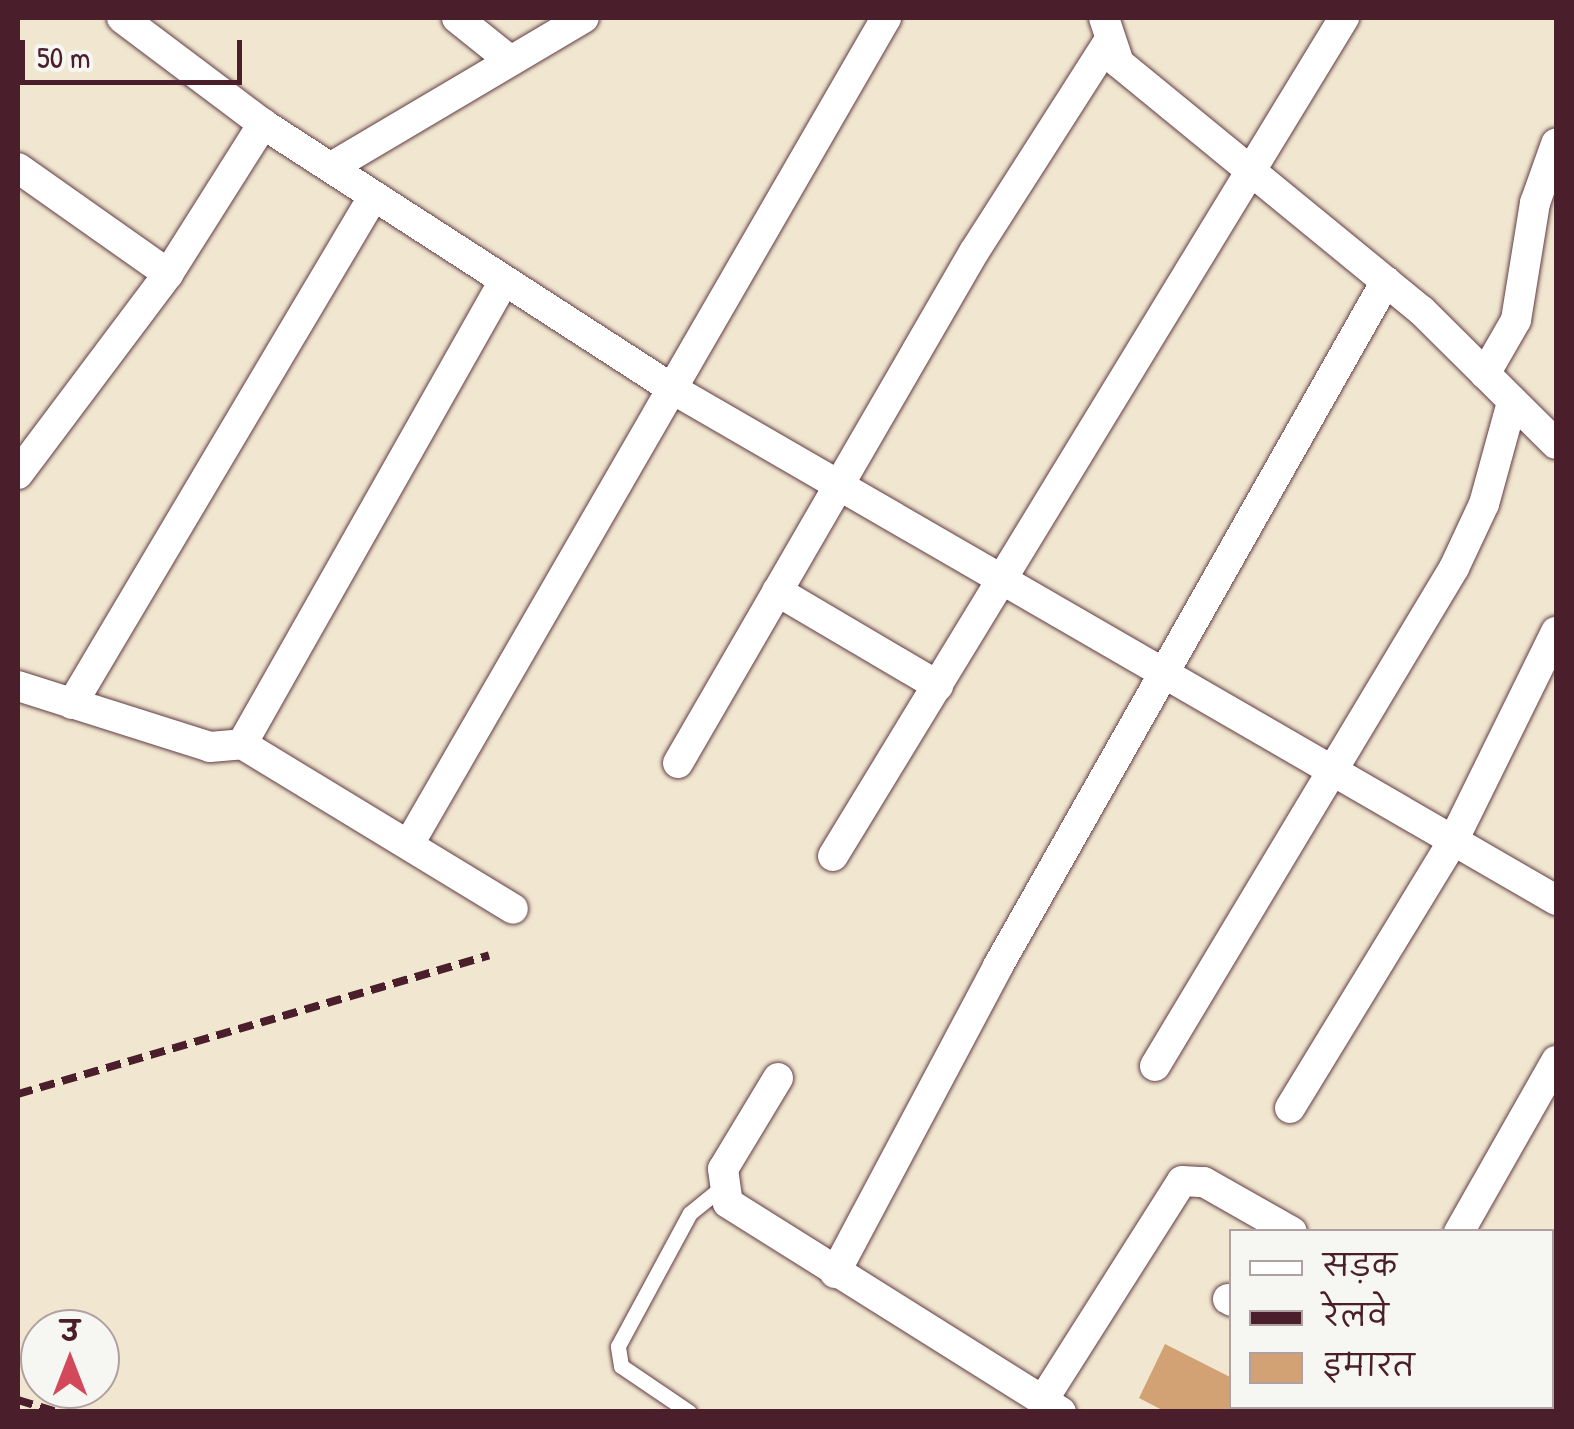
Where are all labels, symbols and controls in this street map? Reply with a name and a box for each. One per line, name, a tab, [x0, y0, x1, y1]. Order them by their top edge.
scale bar	[25, 20, 248, 82]
text: 50 m	[37, 37, 90, 77]
legend	[1229, 1229, 1554, 1409]
text: सड़क	[1323, 1245, 1397, 1285]
text: रेलवे	[1323, 1295, 1389, 1335]
north arrow	[20, 1309, 120, 1409]
text: उ	[61, 1312, 79, 1350]
text: इमारत	[1323, 1345, 1415, 1385]

